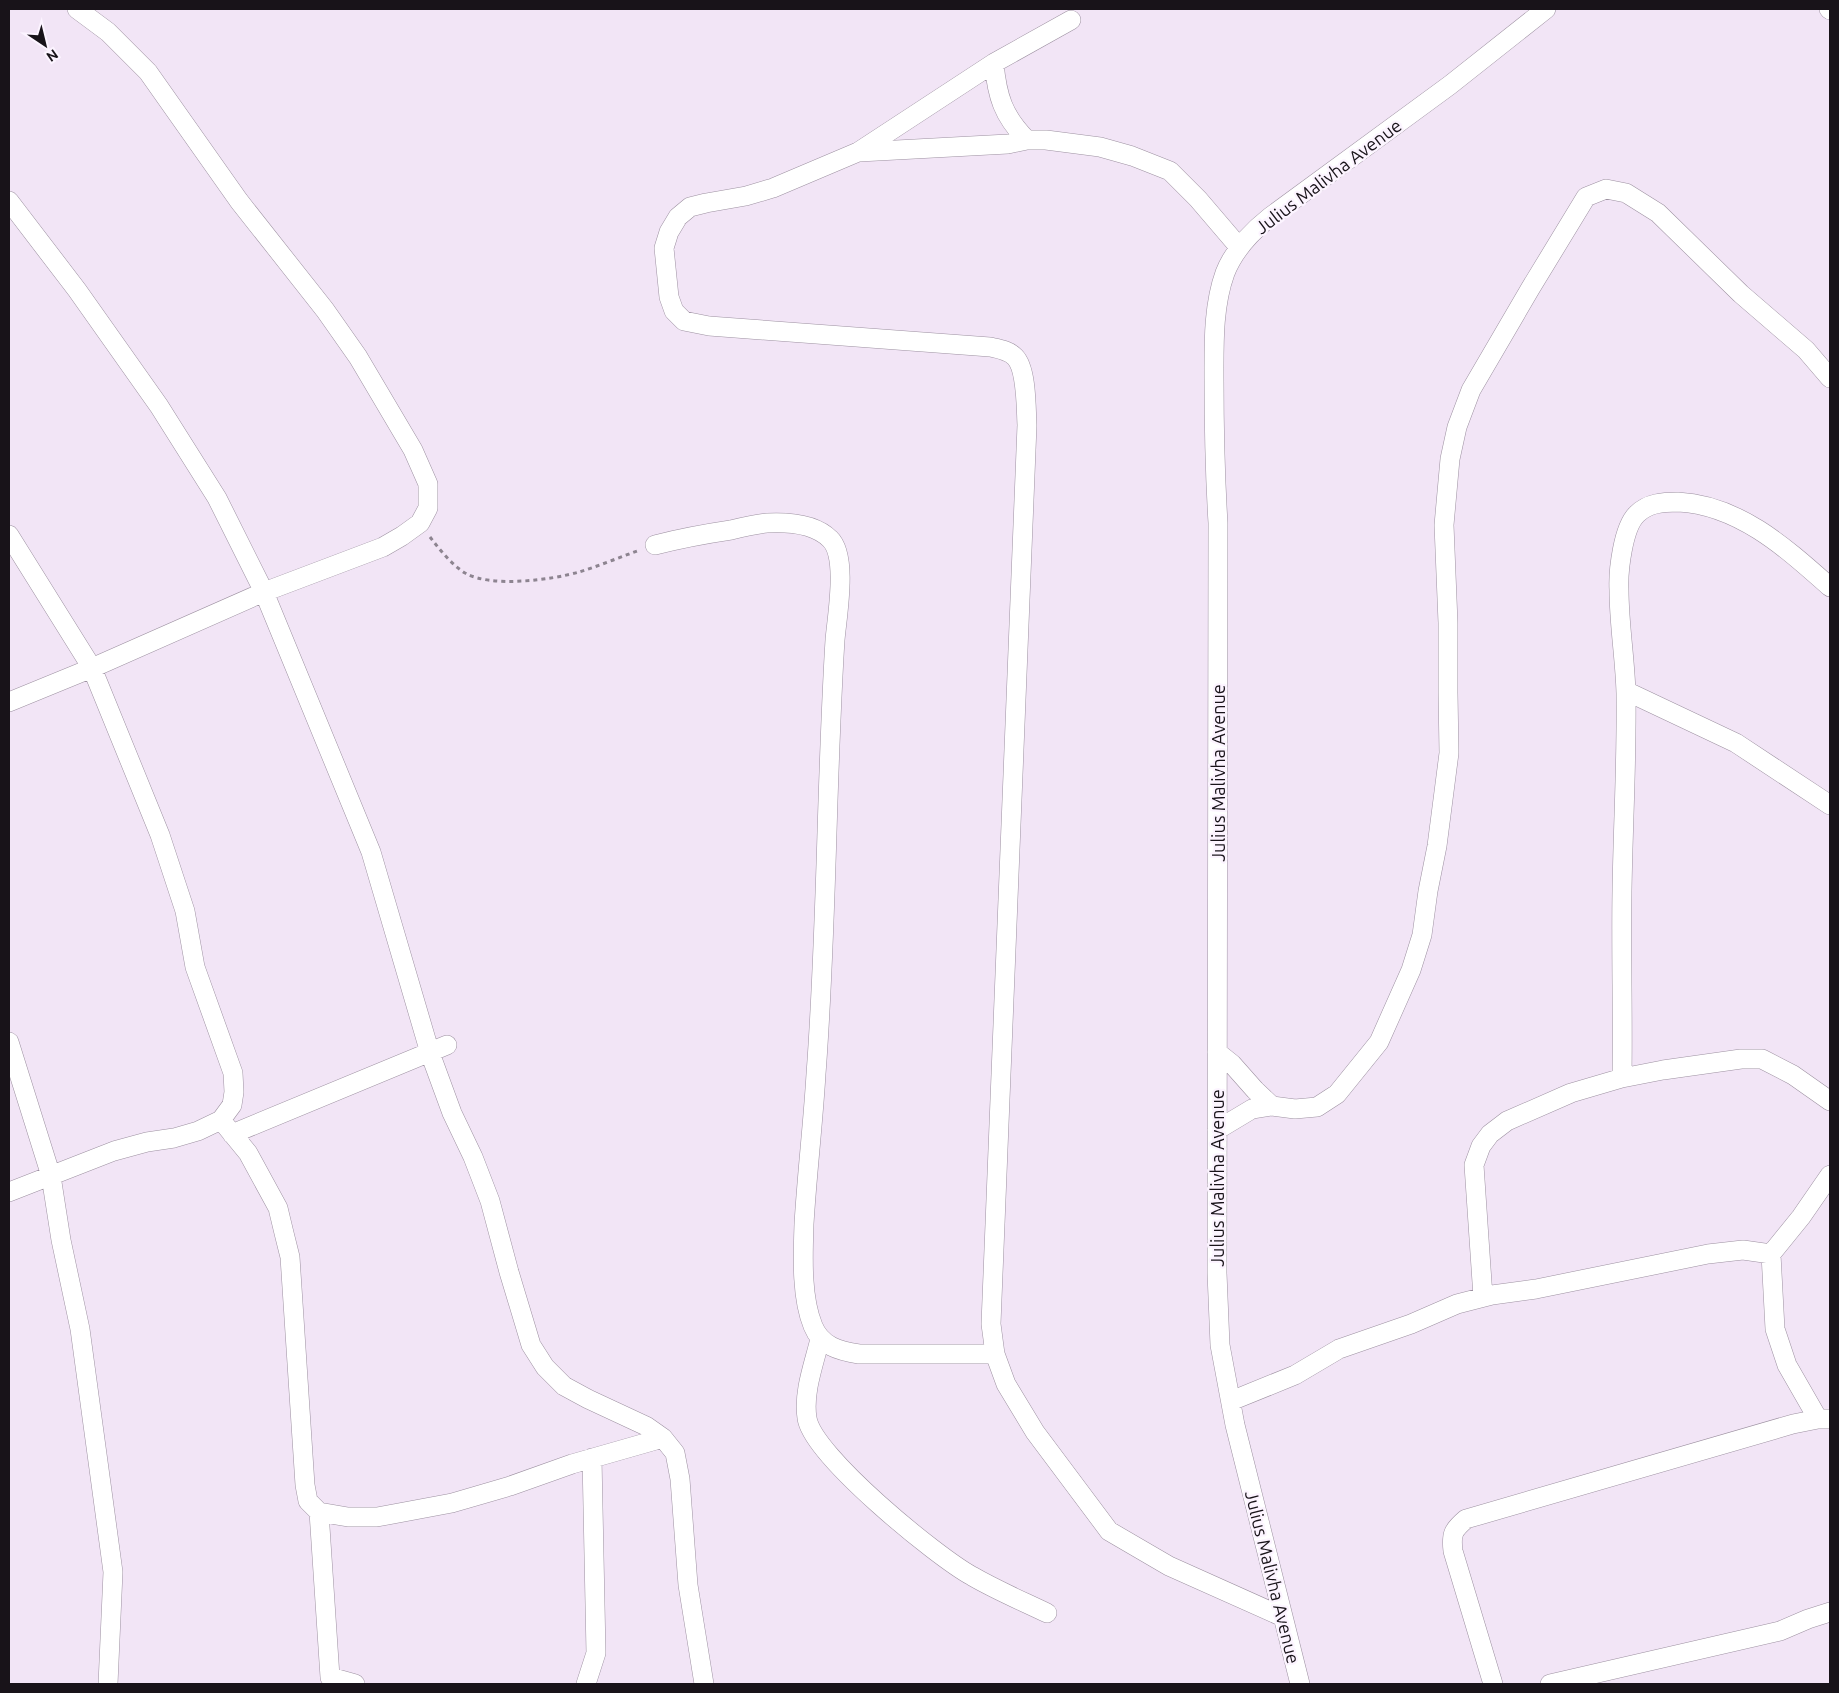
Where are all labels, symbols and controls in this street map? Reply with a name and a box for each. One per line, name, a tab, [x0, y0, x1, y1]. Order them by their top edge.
north arrow	[20, 20, 70, 70]
text: N	[44, 46, 61, 65]
street label: Julius Malivha Avenue	[1251, 115, 1405, 237]
street label: Julius Malivha Avenue	[1208, 684, 1228, 862]
street label: Julius Malivha Avenue	[1207, 1089, 1227, 1267]
street label: Julius Malivha Avenue	[1242, 1488, 1304, 1666]

